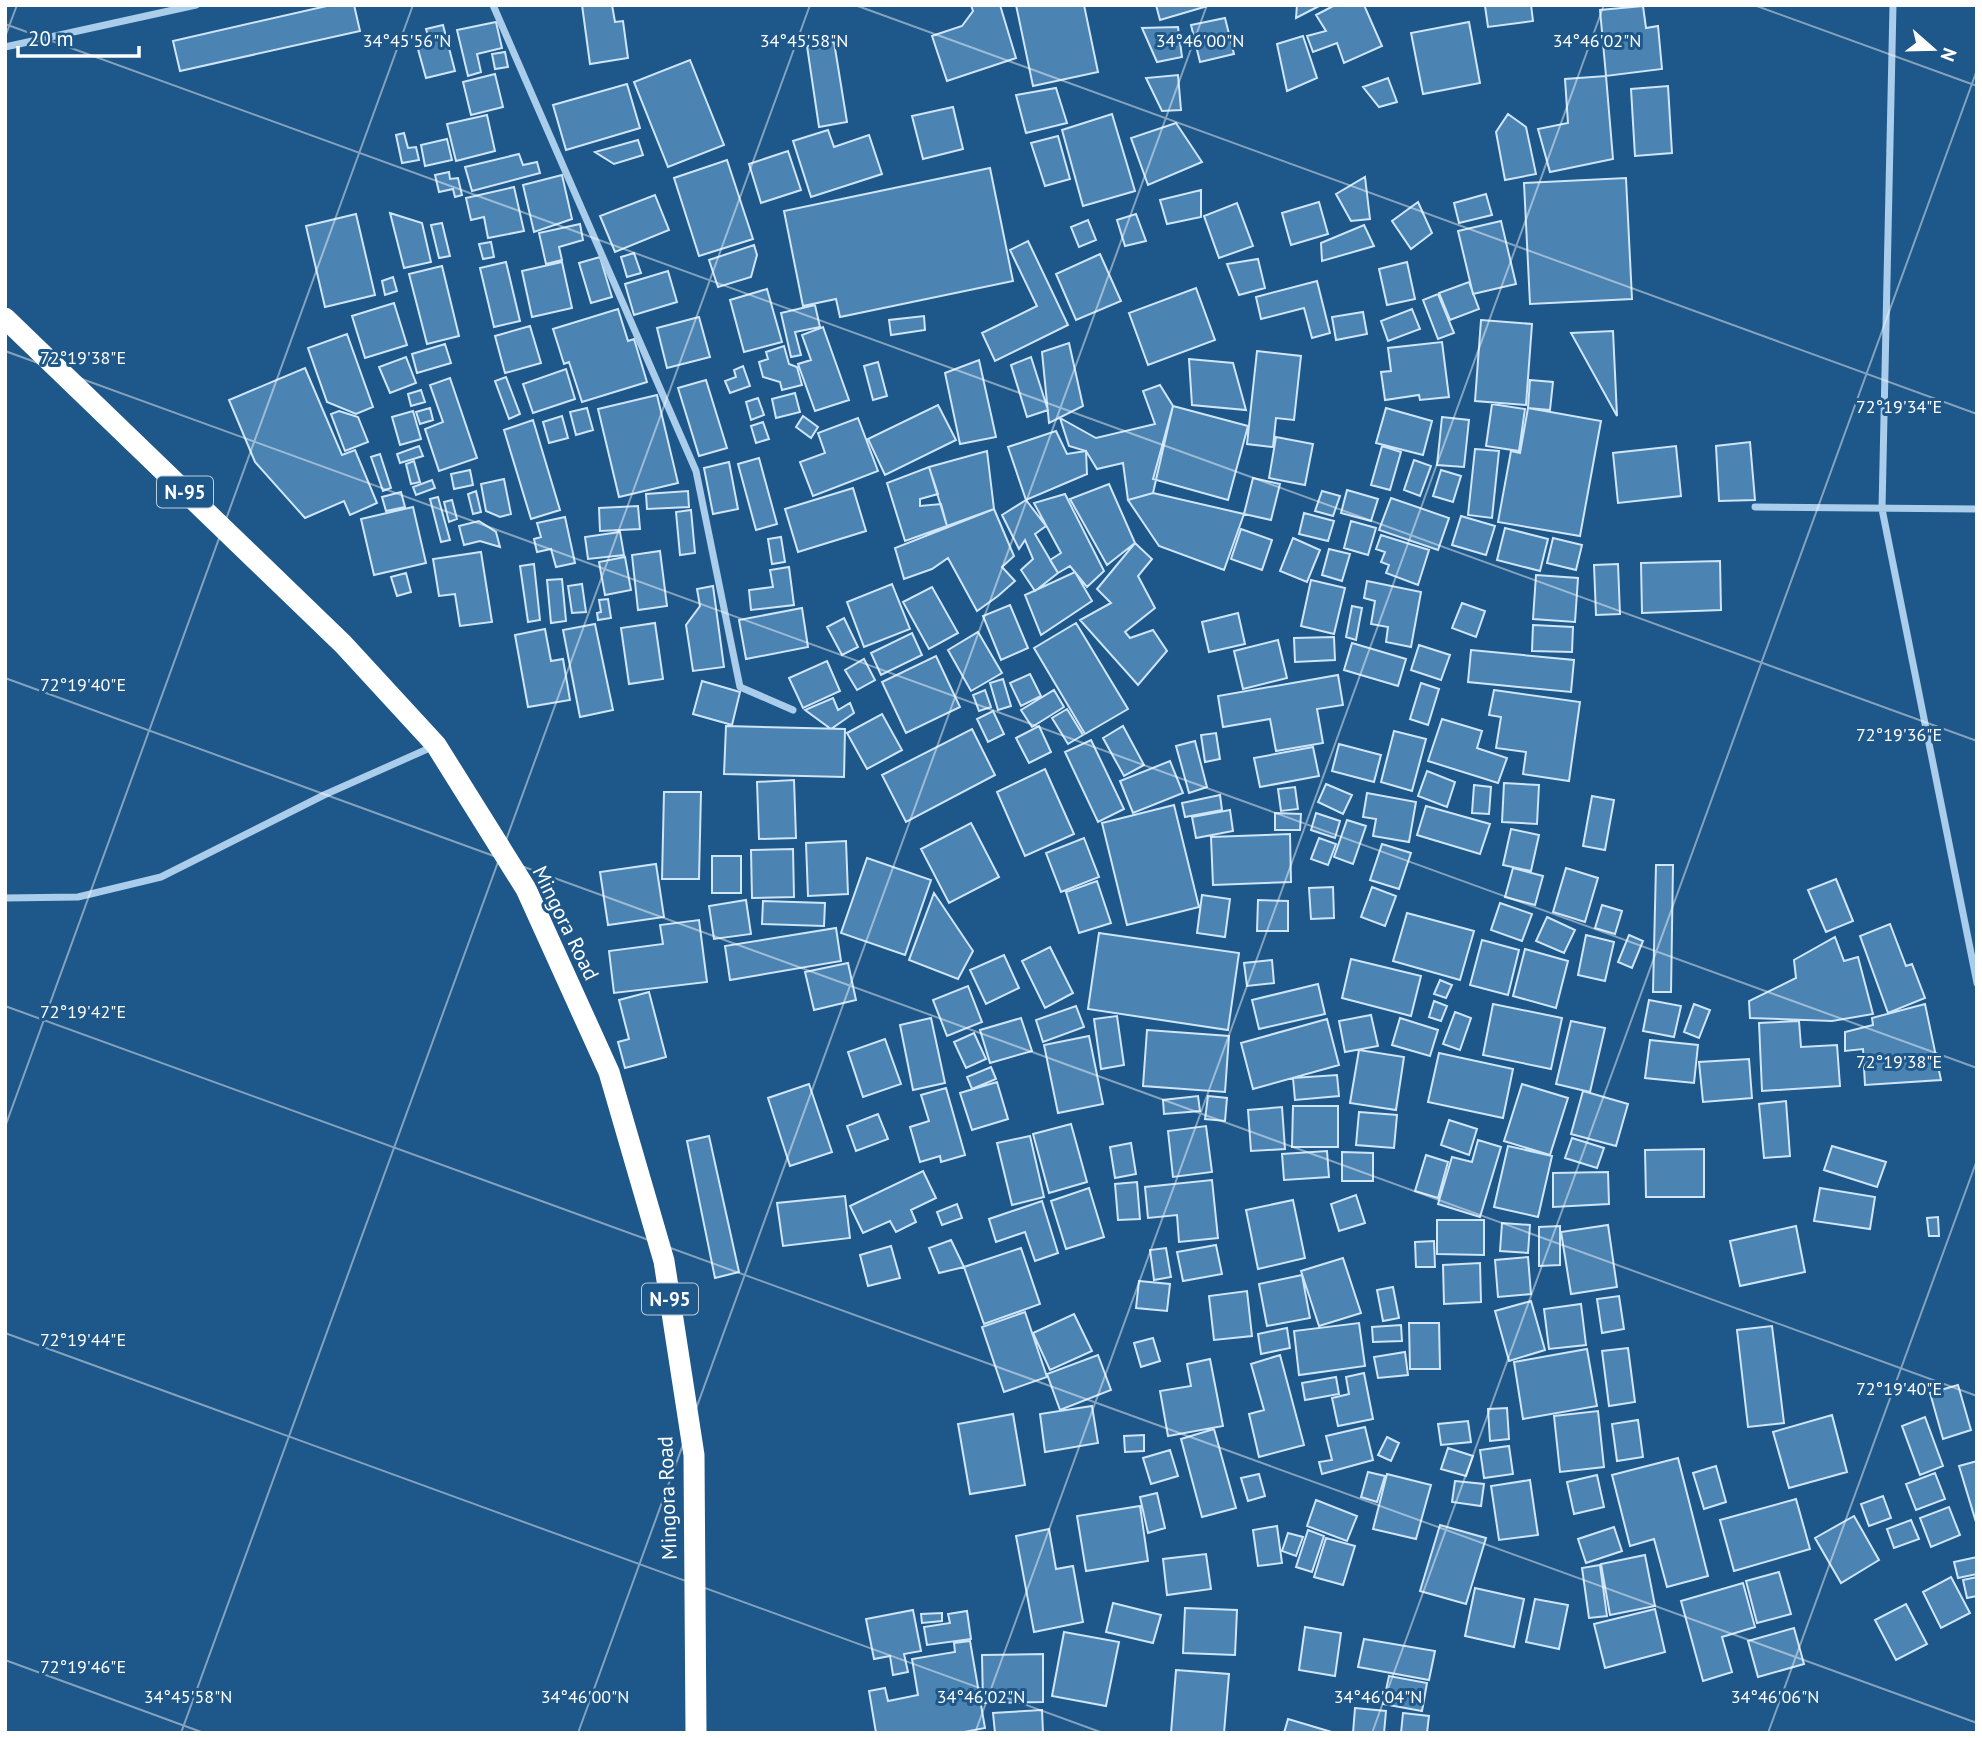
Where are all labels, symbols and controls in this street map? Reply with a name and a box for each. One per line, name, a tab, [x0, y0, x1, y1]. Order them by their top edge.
scale bar	[18, 14, 138, 58]
north arrow	[1898, 14, 1968, 84]
text: 20 m	[28, 25, 74, 52]
text: 34°45'56"N	[363, 29, 451, 52]
text: 34°45'58"N	[760, 29, 848, 52]
text: 34°46'00"N	[1156, 29, 1244, 52]
text: 34°46'02"N	[1553, 29, 1641, 52]
text: N	[1936, 45, 1962, 65]
text: 72°19'38"E	[40, 346, 126, 369]
text: 72°19'34"E	[1856, 395, 1942, 418]
road number: N-95	[157, 477, 213, 508]
text: 72°19'40"E	[40, 673, 126, 696]
text: 72°19'36"E	[1856, 723, 1942, 746]
street label: Mingora Road	[527, 861, 605, 985]
text: 72°19'42"E	[40, 1000, 126, 1023]
text: 72°19'38"E	[1856, 1050, 1942, 1073]
road number: N-95	[642, 1284, 698, 1315]
text: 72°19'44"E	[40, 1328, 126, 1351]
text: 72°19'40"E	[1856, 1377, 1942, 1400]
street label: Mingora Road	[651, 1436, 683, 1560]
text: 72°19'46"E	[40, 1655, 126, 1678]
text: 34°45'58"N	[144, 1685, 232, 1708]
text: 34°46'00"N	[541, 1685, 629, 1708]
text: 34°46'02"N	[937, 1685, 1025, 1708]
text: 34°46'04"N	[1334, 1685, 1422, 1708]
text: 34°46'06"N	[1731, 1685, 1819, 1708]

